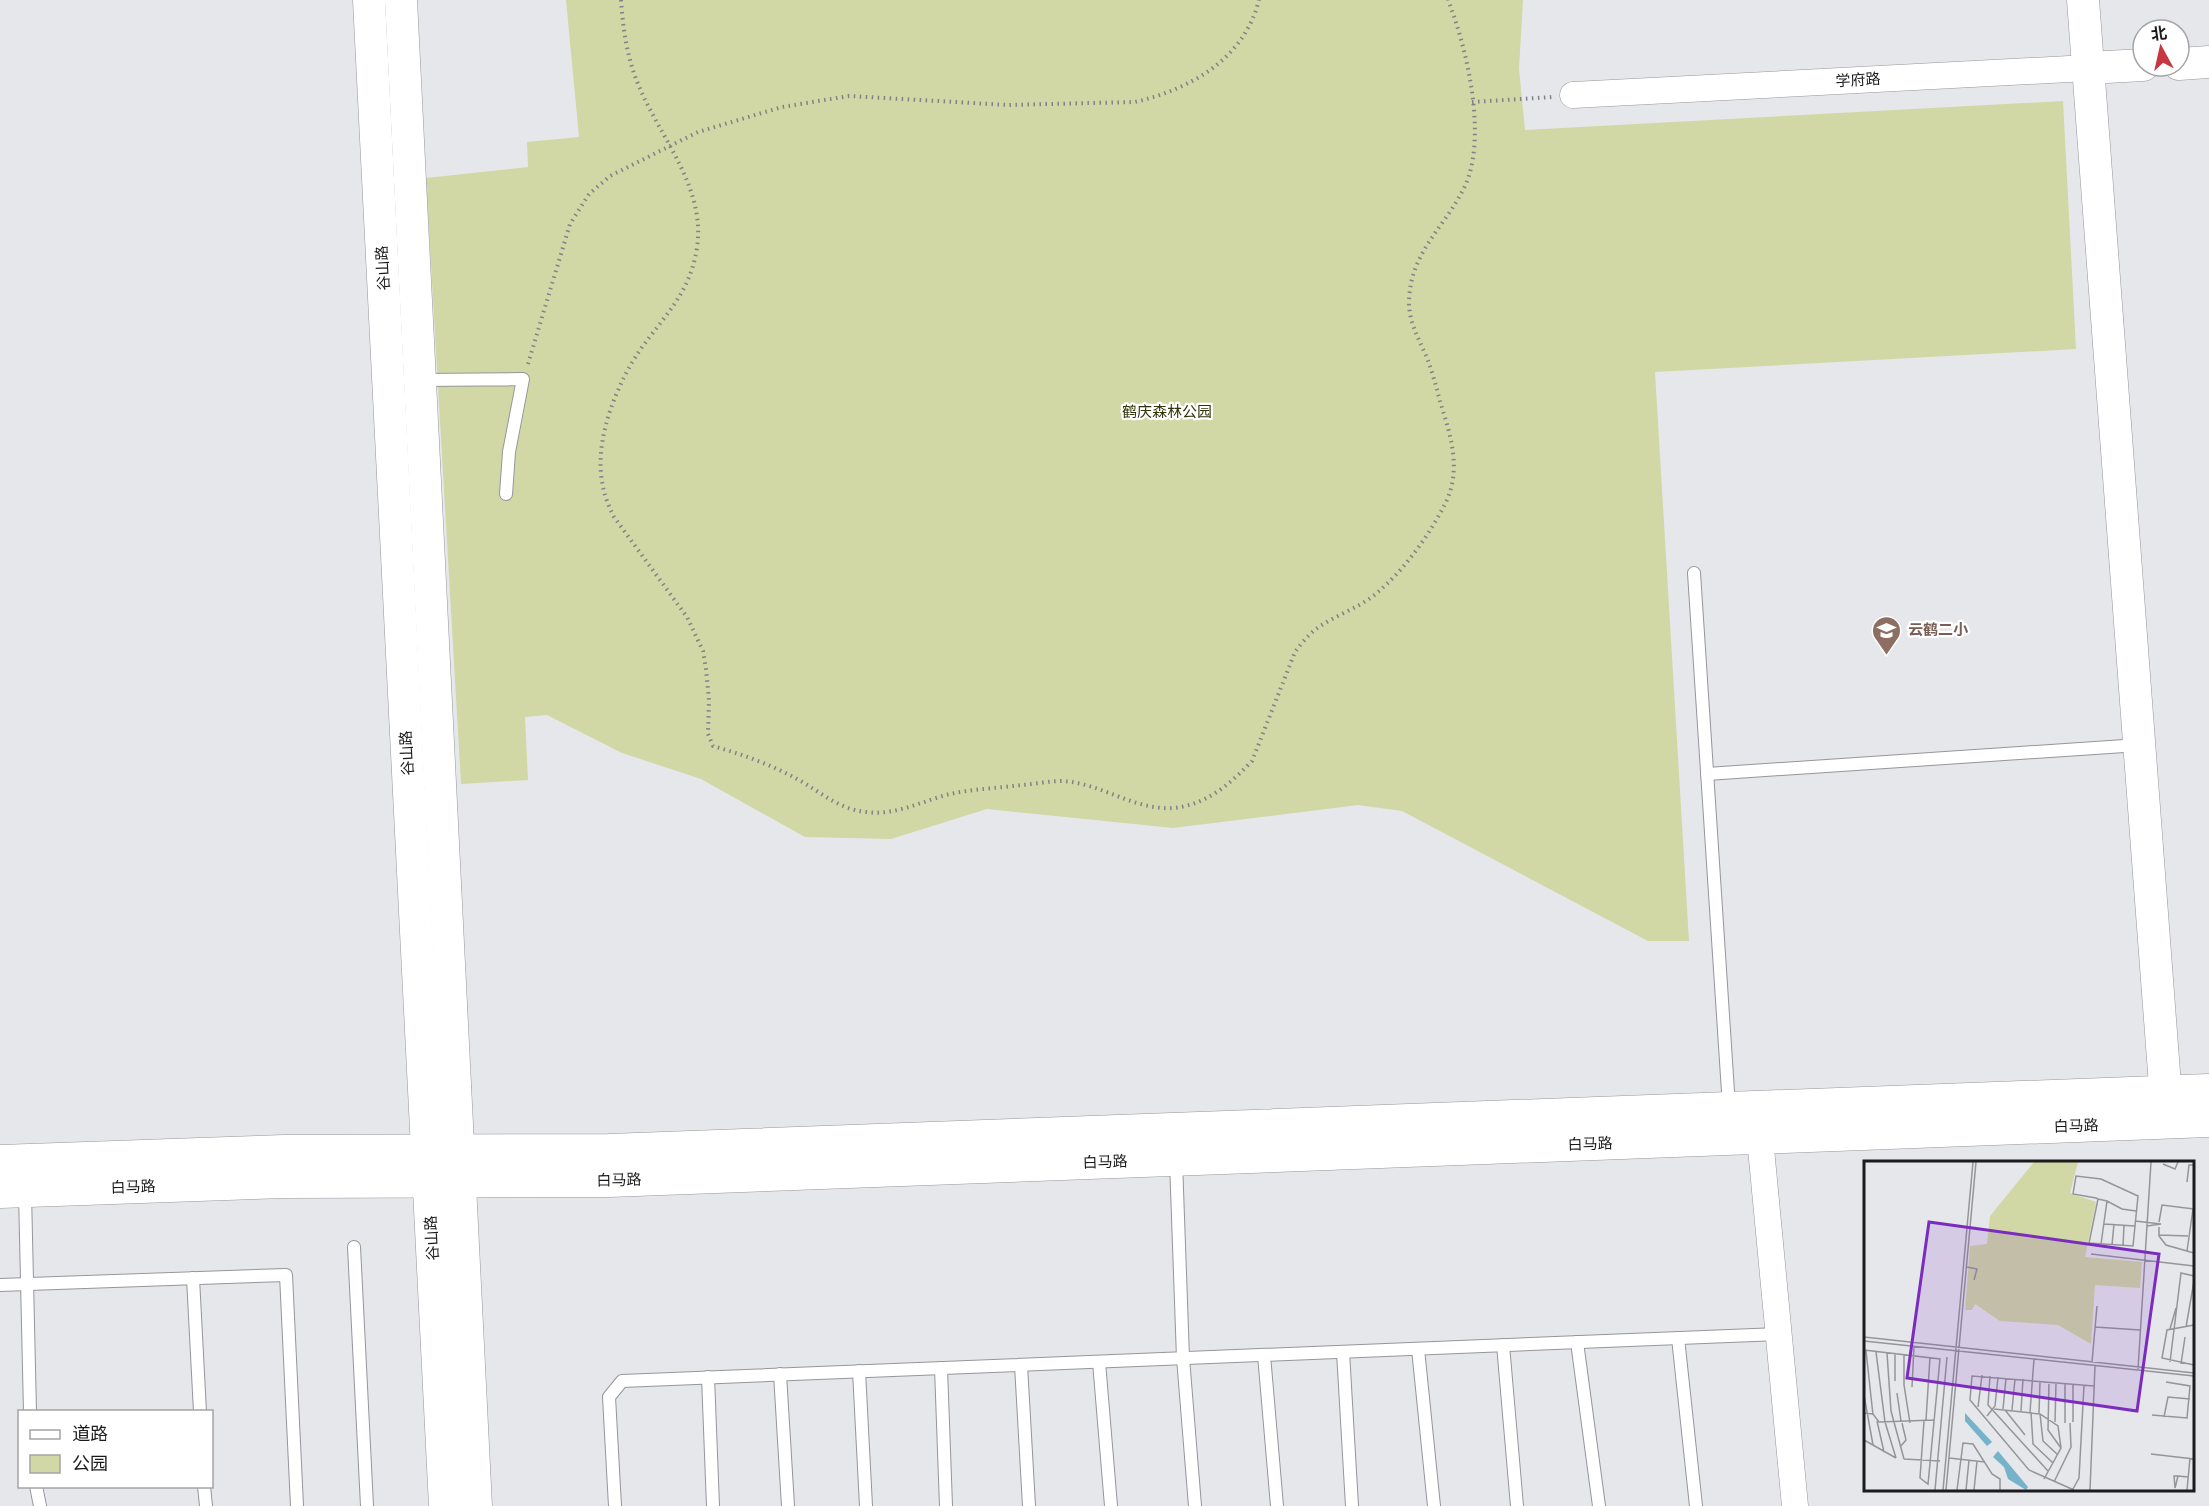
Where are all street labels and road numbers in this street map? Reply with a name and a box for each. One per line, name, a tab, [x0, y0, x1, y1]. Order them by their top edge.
street label: 学府路	[1835, 70, 1881, 90]
street label: 谷山路	[373, 245, 393, 291]
street label: 谷山路	[397, 730, 417, 776]
street label: 白马路	[2053, 1116, 2099, 1136]
street label: 白马路	[1567, 1134, 1613, 1154]
street label: 白马路	[1082, 1152, 1128, 1172]
street label: 白马路	[596, 1171, 642, 1189]
street label: 白马路	[110, 1177, 156, 1197]
street label: 谷山路	[422, 1215, 442, 1261]

